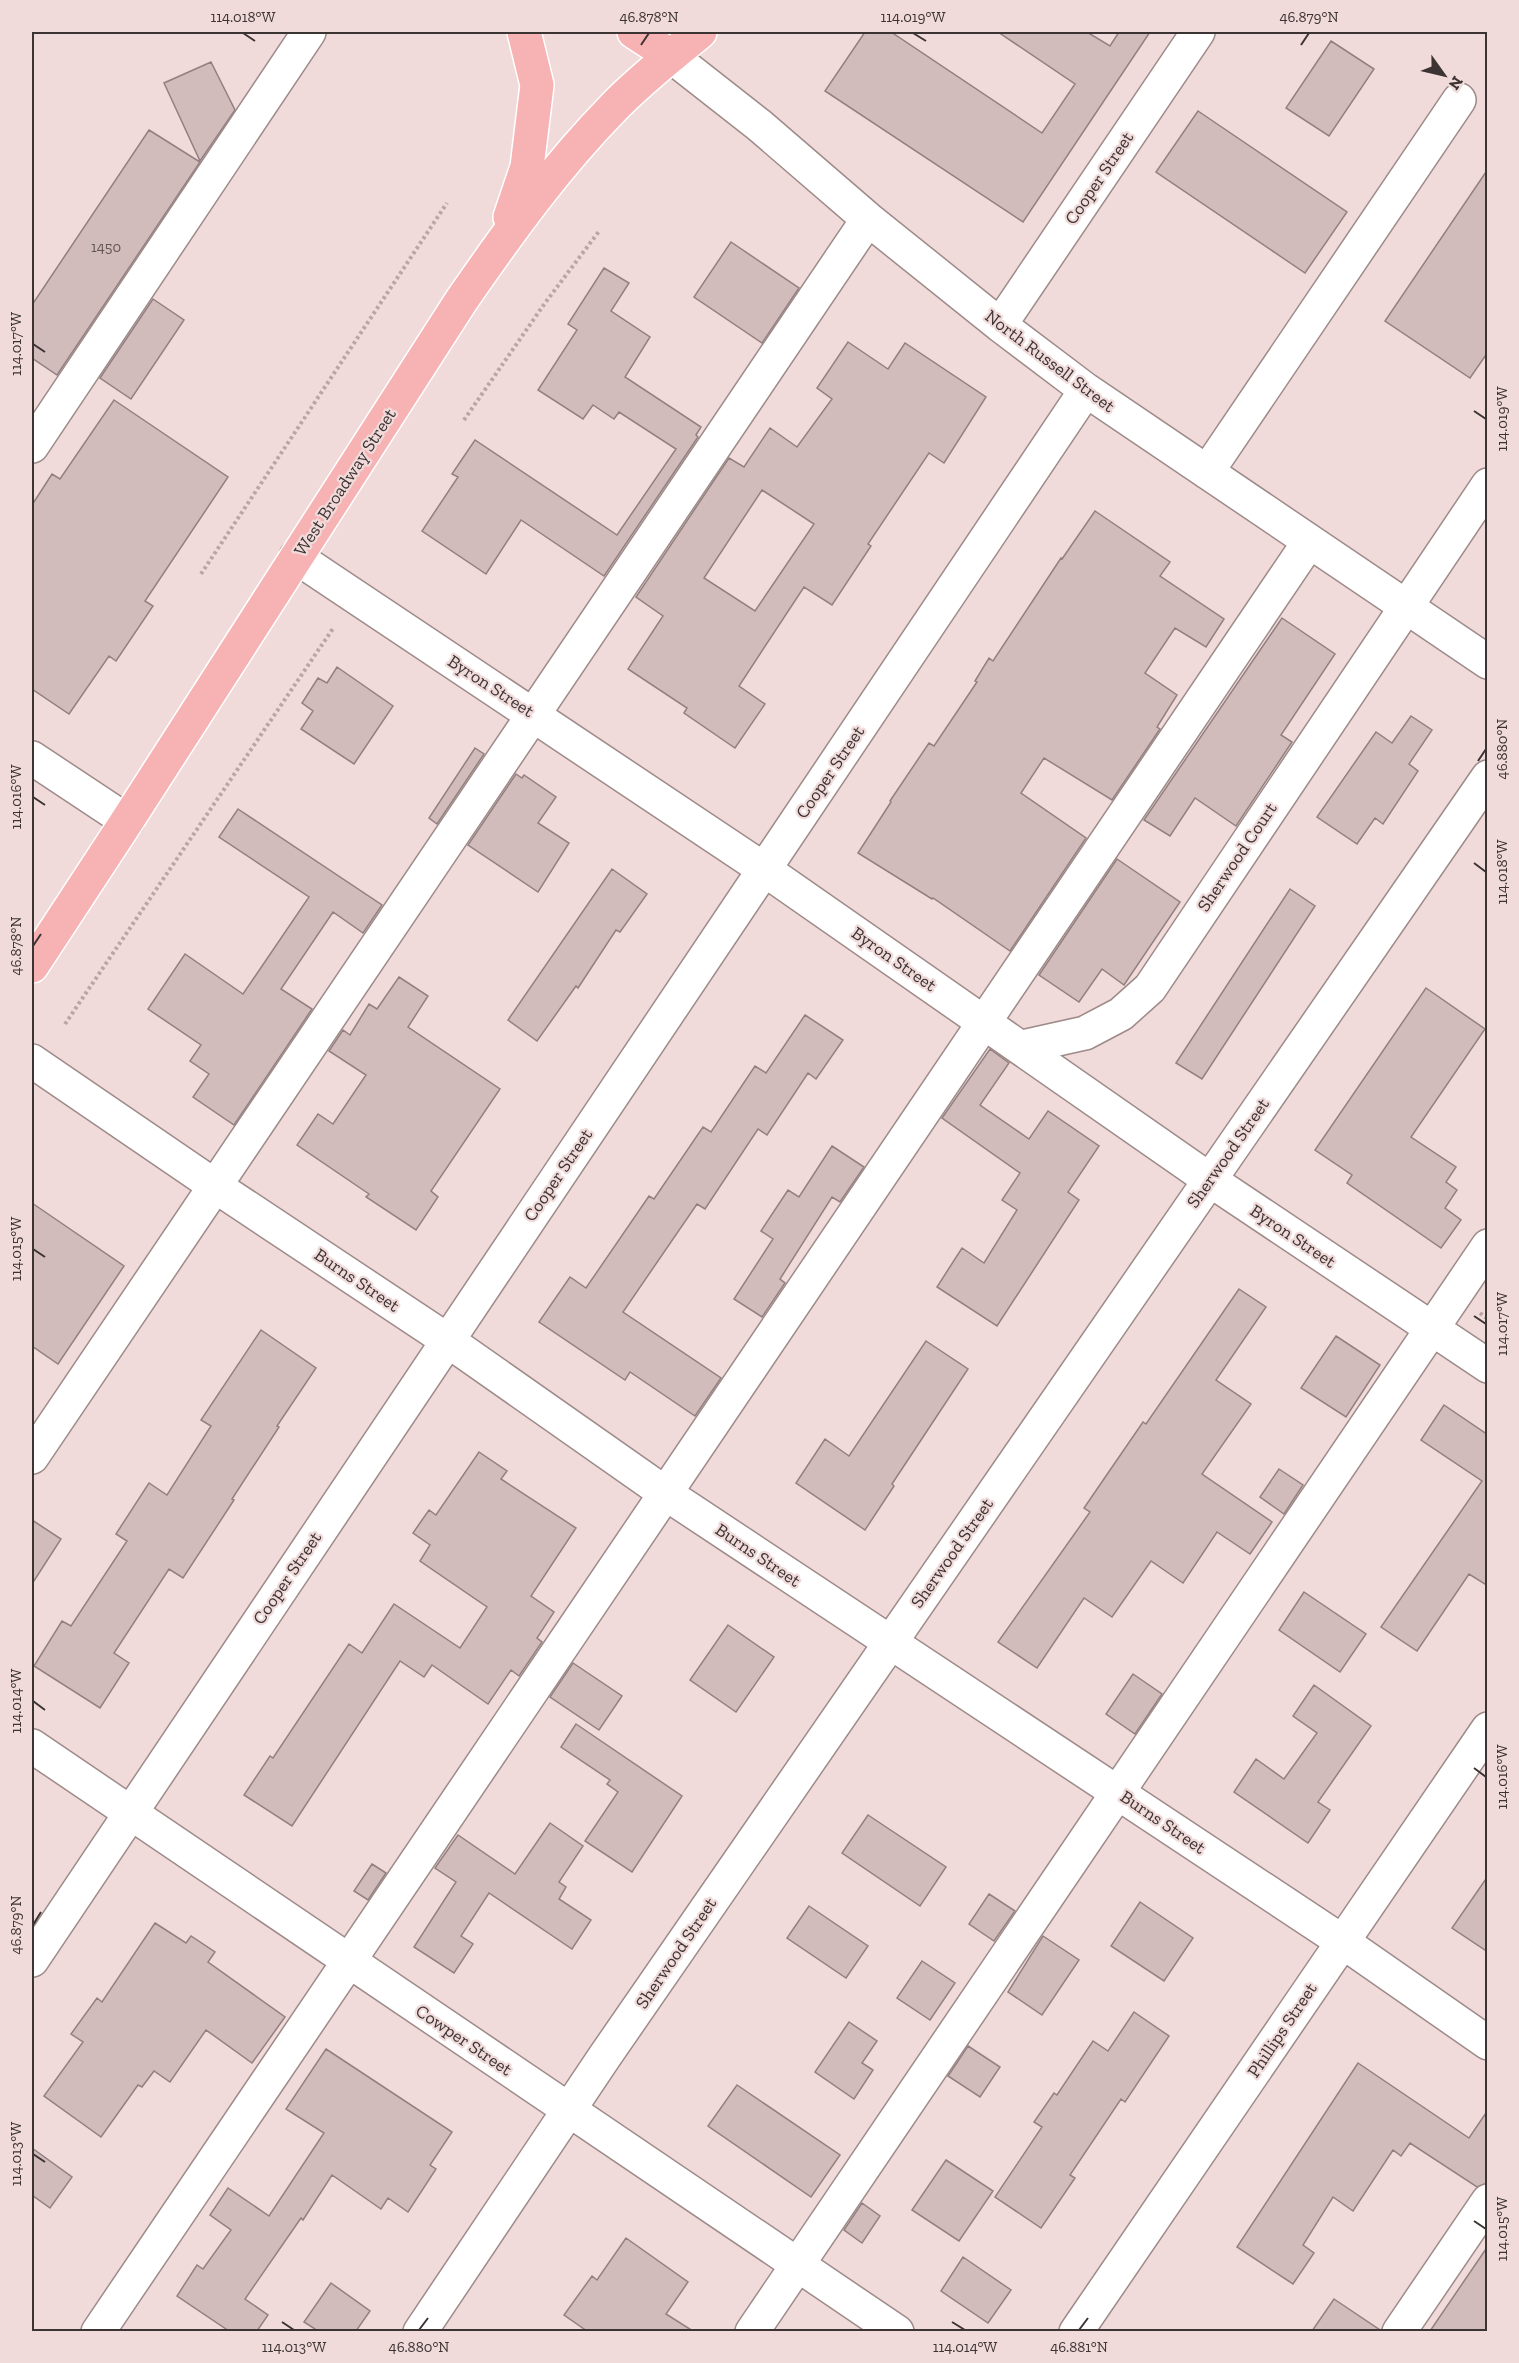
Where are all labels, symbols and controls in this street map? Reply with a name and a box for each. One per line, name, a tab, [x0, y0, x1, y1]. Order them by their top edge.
text: 114.018°W	[210, 8, 276, 26]
text: 46.878°N	[619, 8, 679, 26]
text: 114.019°W	[881, 8, 945, 26]
text: 46.879°N	[1279, 8, 1339, 26]
north arrow	[1414, 45, 1474, 105]
text: N	[1445, 73, 1467, 93]
street label: Cooper Street	[1060, 127, 1138, 229]
house number: 1450	[91, 238, 121, 256]
street label: North Russell Street	[981, 305, 1120, 417]
text: 114.017°W	[7, 312, 25, 376]
text: 114.019°W	[1493, 387, 1511, 451]
street label: West Broadway Street	[289, 404, 401, 560]
street label: Byron Street	[444, 650, 539, 722]
text: 46.880°N	[1493, 719, 1511, 779]
street label: Cooper Street	[791, 721, 869, 823]
text: 114.016°W	[7, 765, 25, 829]
street label: Sherwood Court	[1192, 798, 1282, 916]
text: 114.018°W	[1493, 839, 1511, 905]
text: 46.878°N	[7, 916, 25, 976]
street label: Byron Street	[847, 922, 941, 996]
street label: Sherwood Street	[1182, 1094, 1274, 1212]
street label: Cooper Street	[519, 1124, 597, 1226]
street label: Byron Street	[1246, 1199, 1340, 1273]
text: 114.015°W	[7, 1217, 25, 1281]
street label: Burns Street	[310, 1243, 404, 1317]
text: 114.017°W	[1493, 1292, 1511, 1356]
street label: Sherwood Street	[906, 1494, 998, 1612]
street label: Burns Street	[711, 1518, 805, 1592]
street label: Cooper Street	[248, 1527, 326, 1629]
text: 114.014°W	[7, 1669, 25, 1733]
text: 114.016°W	[1493, 1745, 1511, 1809]
street label: Burns Street	[1116, 1785, 1210, 1859]
street label: Sherwood Street	[631, 1893, 721, 2013]
text: 46.879°N	[7, 1895, 25, 1955]
street label: Phillips Street	[1242, 1978, 1322, 2081]
street label: Cowper Street	[412, 2000, 517, 2081]
text: 114.013°W	[7, 2122, 25, 2186]
text: 114.015°W	[1493, 2197, 1511, 2261]
text: 114.013°W	[262, 2338, 326, 2356]
text: 46.880°N	[389, 2338, 449, 2356]
text: 114.014°W	[933, 2338, 997, 2356]
text: 46.881°N	[1050, 2338, 1108, 2356]

